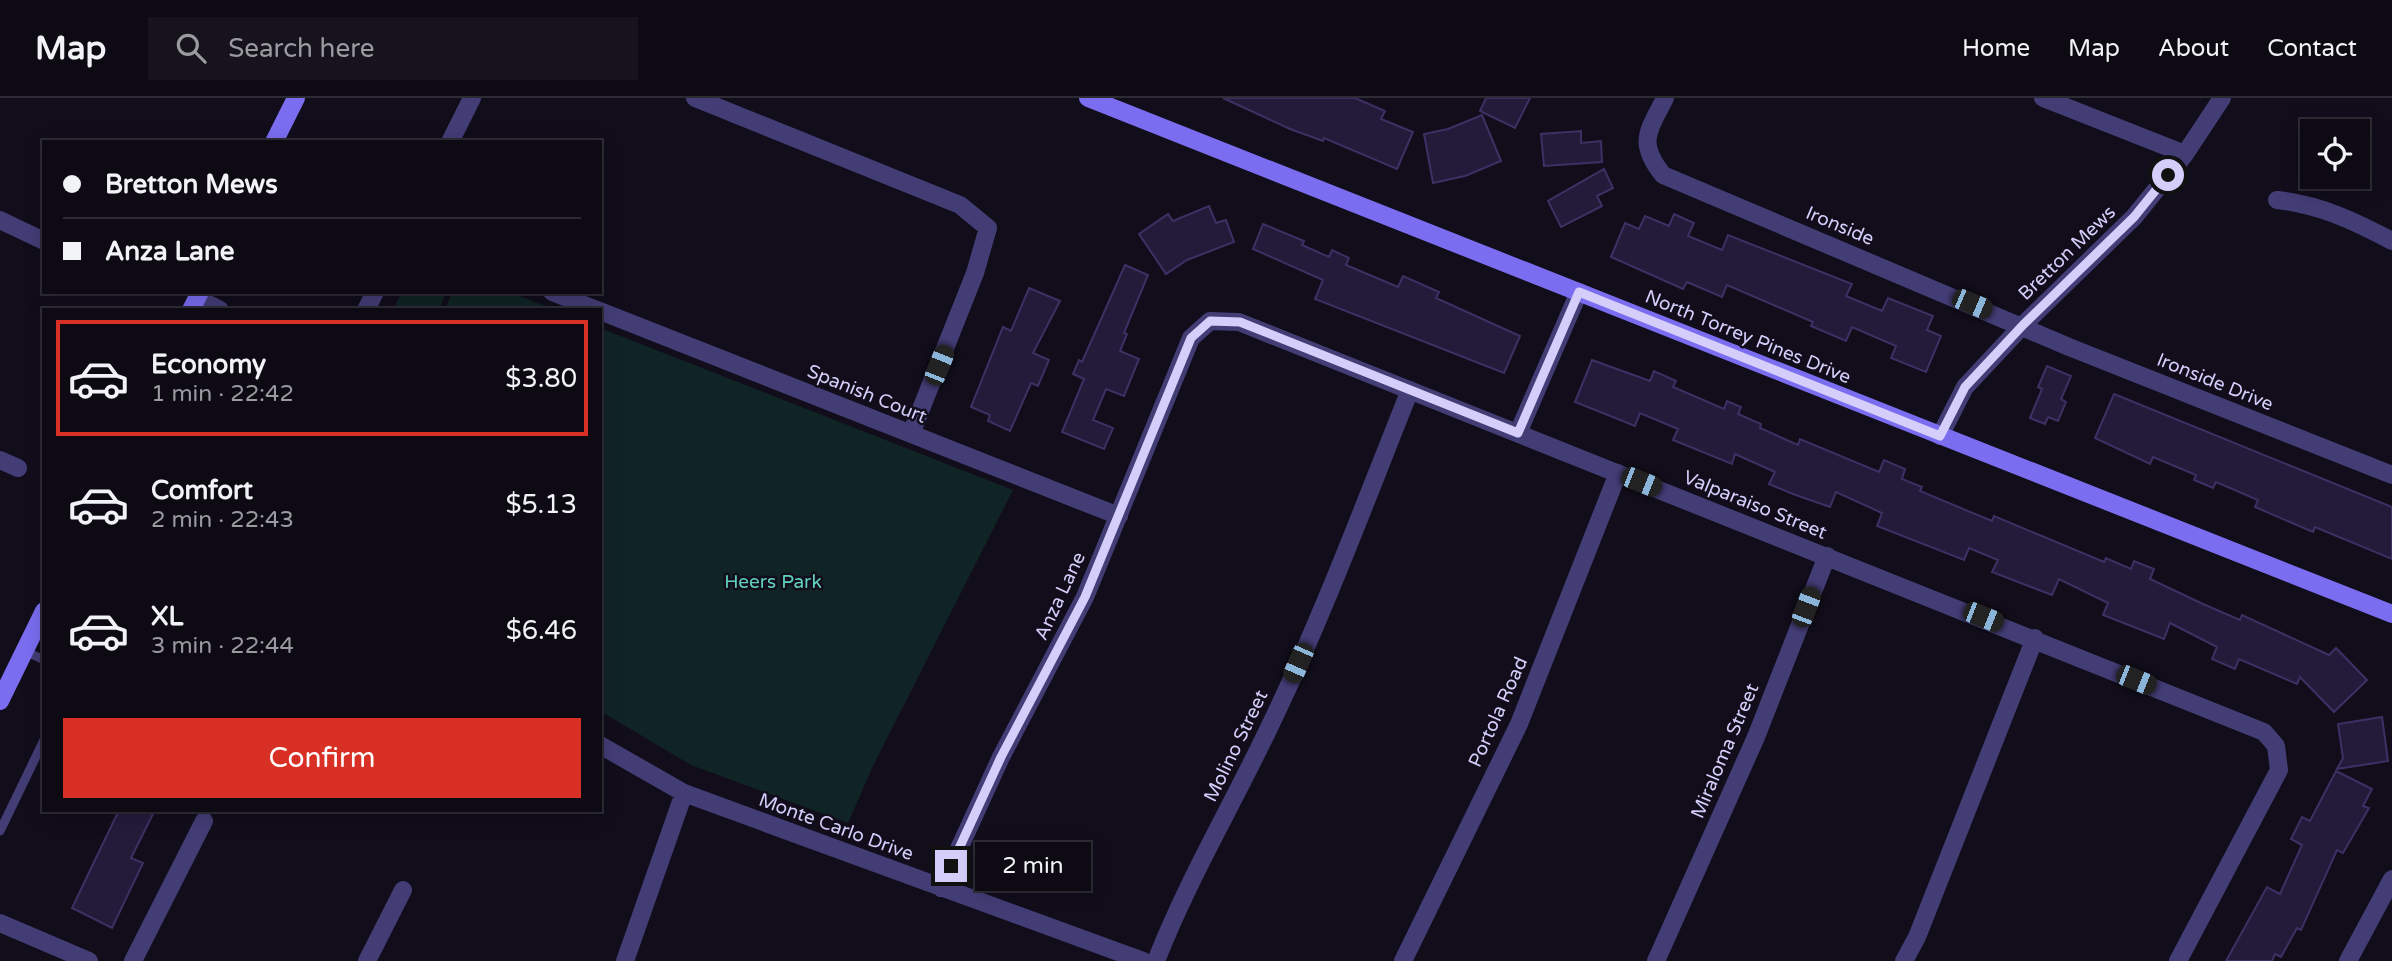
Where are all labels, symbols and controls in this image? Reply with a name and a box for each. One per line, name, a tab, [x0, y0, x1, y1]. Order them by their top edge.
search box	[148, 17, 638, 80]
text: Map	[35, 29, 106, 68]
icon: search	[172, 29, 210, 67]
text: Search here	[228, 33, 374, 64]
text: Home	[1962, 34, 2030, 63]
text: Map	[2068, 34, 2120, 63]
text: About	[2158, 34, 2229, 63]
text: Contact	[2267, 34, 2357, 63]
map controls	[2300, 119, 2370, 189]
button: locate	[2300, 119, 2370, 189]
route start	[2152, 159, 2184, 191]
text: Bretton Mews	[105, 169, 278, 200]
street label: Bretton Mews	[2014, 201, 2120, 305]
street label: Ironside	[1803, 202, 1877, 250]
text: Anza Lane	[105, 236, 235, 267]
street label: North Torrey Pines Drive	[1642, 286, 1854, 388]
car	[1949, 286, 1996, 322]
car	[922, 342, 957, 388]
icon: car	[67, 347, 130, 410]
text: Economy	[151, 349, 266, 380]
street label: Ironside Drive	[2154, 349, 2276, 415]
street label: Spanish Court	[804, 360, 930, 428]
text: $3.80	[505, 363, 577, 394]
text: 1 min · 22:42	[151, 380, 294, 408]
car	[1618, 464, 1665, 500]
street label: Valparaiso Street	[1680, 466, 1830, 544]
icon: car	[67, 473, 130, 536]
text: Comfort	[151, 475, 253, 506]
text: $5.13	[505, 489, 577, 520]
text: 2 min · 22:43	[151, 506, 294, 534]
street label: Anza Lane	[1030, 548, 1090, 644]
park label: Heers Park	[724, 571, 822, 593]
car	[1789, 584, 1824, 630]
icon: car	[67, 599, 130, 662]
car	[1960, 599, 2007, 635]
text: XL	[151, 601, 183, 632]
text: $6.46	[506, 615, 577, 646]
text: 3 min · 22:44	[151, 632, 294, 660]
car	[1280, 640, 1317, 686]
street label: Portola Road	[1464, 654, 1532, 770]
car	[2113, 662, 2160, 698]
street label: Miraloma Street	[1687, 680, 1763, 822]
street label: Molino Street	[1199, 687, 1273, 805]
button: Confirm	[63, 718, 581, 798]
street label: Monte Carlo Drive	[756, 789, 916, 865]
callout: 2 min	[976, 842, 1091, 890]
route end	[935, 850, 967, 882]
text: 2 min	[1002, 852, 1064, 880]

